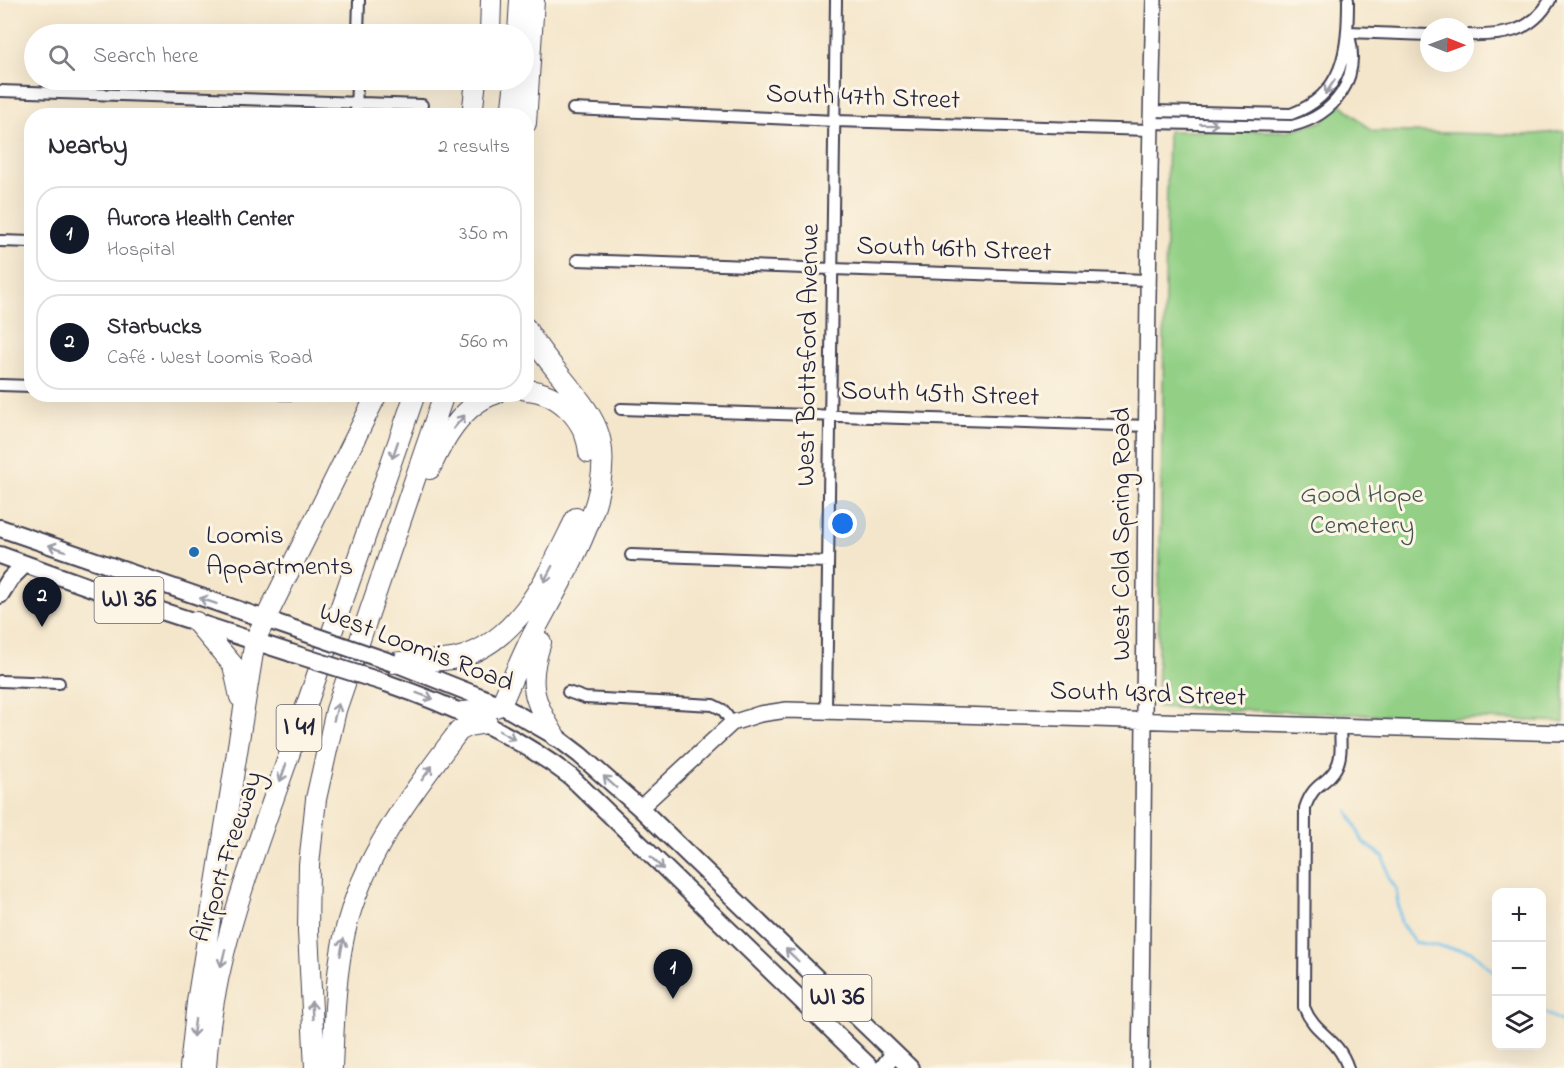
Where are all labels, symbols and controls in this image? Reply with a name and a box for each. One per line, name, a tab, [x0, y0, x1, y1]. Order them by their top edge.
north arrow	[1420, 18, 1474, 72]
search box	[24, 24, 534, 90]
icon: search	[45, 41, 78, 74]
text: Search here	[93, 41, 198, 73]
street label: South 47th Street	[765, 75, 961, 121]
one-way arrow	[1323, 79, 1336, 96]
one-way arrow	[1199, 118, 1219, 130]
text: Nearby	[48, 128, 127, 166]
text: 2 results	[438, 133, 510, 162]
text: Aurora Health Center	[107, 204, 294, 236]
text: 1	[66, 220, 73, 249]
text: 350 m	[459, 220, 508, 249]
street label: West Bottsford Avenue	[787, 222, 831, 487]
street label: South 46th Street	[856, 227, 1052, 273]
text: Hospital	[107, 236, 175, 265]
text: Starbucks	[107, 312, 202, 344]
text: 2	[65, 328, 74, 357]
text: 560 m	[459, 328, 508, 357]
text: Café · West Loomis Road	[107, 344, 312, 373]
street label: South 45th Street	[840, 372, 1040, 418]
street label: West Cold Spring Road	[1103, 407, 1142, 661]
one-way arrow	[452, 414, 465, 430]
one-way arrow	[389, 440, 400, 459]
park label: Good Hope Cemetery	[1300, 476, 1425, 546]
your location	[828, 509, 857, 538]
place label: Loomis Appartments	[206, 517, 353, 587]
one-way arrow	[48, 542, 67, 553]
marker: Loomis Appartments	[187, 545, 201, 559]
one-way arrow	[542, 564, 553, 582]
road number: WI 36	[94, 577, 164, 623]
pin: 2	[22, 578, 62, 627]
street label: West Loomis Road	[313, 593, 519, 703]
one-way arrow	[199, 594, 218, 605]
street label: South 43rd Street	[1049, 672, 1247, 718]
one-way arrow	[415, 692, 433, 703]
one-way arrow	[330, 703, 342, 722]
road number: I 41	[276, 705, 322, 751]
one-way arrow	[498, 729, 515, 741]
one-way arrow	[277, 763, 288, 782]
street label: Airport Freeway	[182, 766, 274, 948]
one-way arrow	[421, 766, 433, 782]
one-way arrow	[603, 775, 618, 789]
one-way arrow	[650, 856, 665, 871]
map controls	[1492, 888, 1546, 1050]
button: +	[1492, 888, 1546, 942]
one-way arrow	[337, 938, 348, 957]
button: −	[1492, 942, 1546, 996]
one-way arrow	[784, 947, 799, 962]
one-way arrow	[216, 948, 228, 967]
pin: 1	[654, 950, 692, 999]
road number: WI 36	[802, 975, 872, 1021]
button: layers	[1492, 996, 1546, 1050]
one-way arrow	[307, 1000, 318, 1020]
one-way arrow	[188, 1017, 199, 1037]

